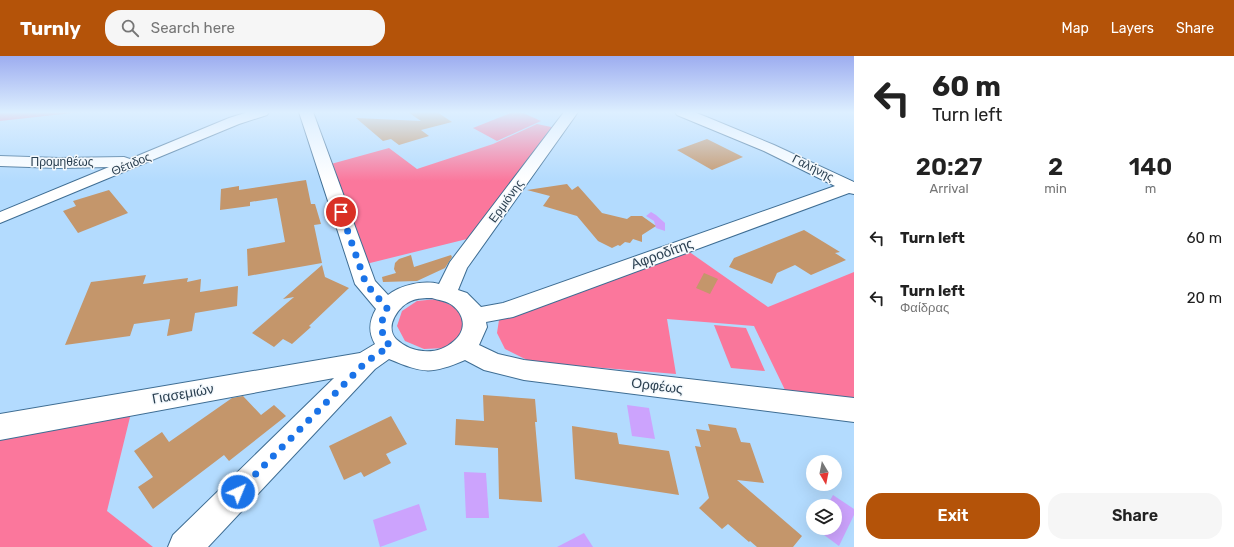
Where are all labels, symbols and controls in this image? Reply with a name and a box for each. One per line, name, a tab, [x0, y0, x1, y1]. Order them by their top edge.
search box	[105, 10, 385, 46]
text: Turnly	[20, 17, 81, 40]
icon: search	[119, 17, 141, 39]
text: Search here	[151, 19, 235, 37]
text: Map	[1062, 20, 1089, 37]
text: Layers	[1111, 20, 1154, 37]
text: Share	[1176, 20, 1214, 37]
text: 60 m	[932, 70, 1001, 103]
icon: left	[866, 72, 918, 124]
text: Turn left	[932, 104, 1002, 126]
street label: Θέτιδος	[109, 149, 153, 178]
street label: Γαλήνης	[790, 152, 836, 184]
text: 20:27	[916, 153, 982, 181]
text: 2	[1048, 153, 1063, 181]
text: 140	[1129, 153, 1172, 181]
street label: Προμηθέως	[31, 155, 94, 169]
street label: Ερμιόνης	[486, 177, 526, 225]
text: Arrival	[930, 181, 969, 196]
text: min	[1044, 181, 1067, 196]
text: m	[1145, 181, 1156, 196]
pin	[324, 195, 358, 229]
icon: arrive	[330, 201, 352, 223]
icon: left	[866, 227, 888, 249]
text: Turn left	[900, 229, 965, 247]
text: 60 m	[1186, 229, 1222, 247]
street label: Αφροδίτης	[628, 235, 696, 273]
text: Turn left	[900, 282, 965, 300]
icon: left	[866, 287, 888, 309]
text: 20 m	[1187, 289, 1222, 307]
text: Φαίδρας	[900, 300, 949, 315]
street label: Ορφέως	[630, 374, 684, 398]
street label: Γιασεμιών	[151, 380, 215, 408]
north arrow	[806, 455, 842, 491]
map controls	[806, 455, 842, 535]
position arrow	[217, 471, 259, 513]
button: Exit	[866, 493, 1040, 539]
button: Share	[1048, 493, 1222, 539]
button: layers	[806, 499, 842, 535]

